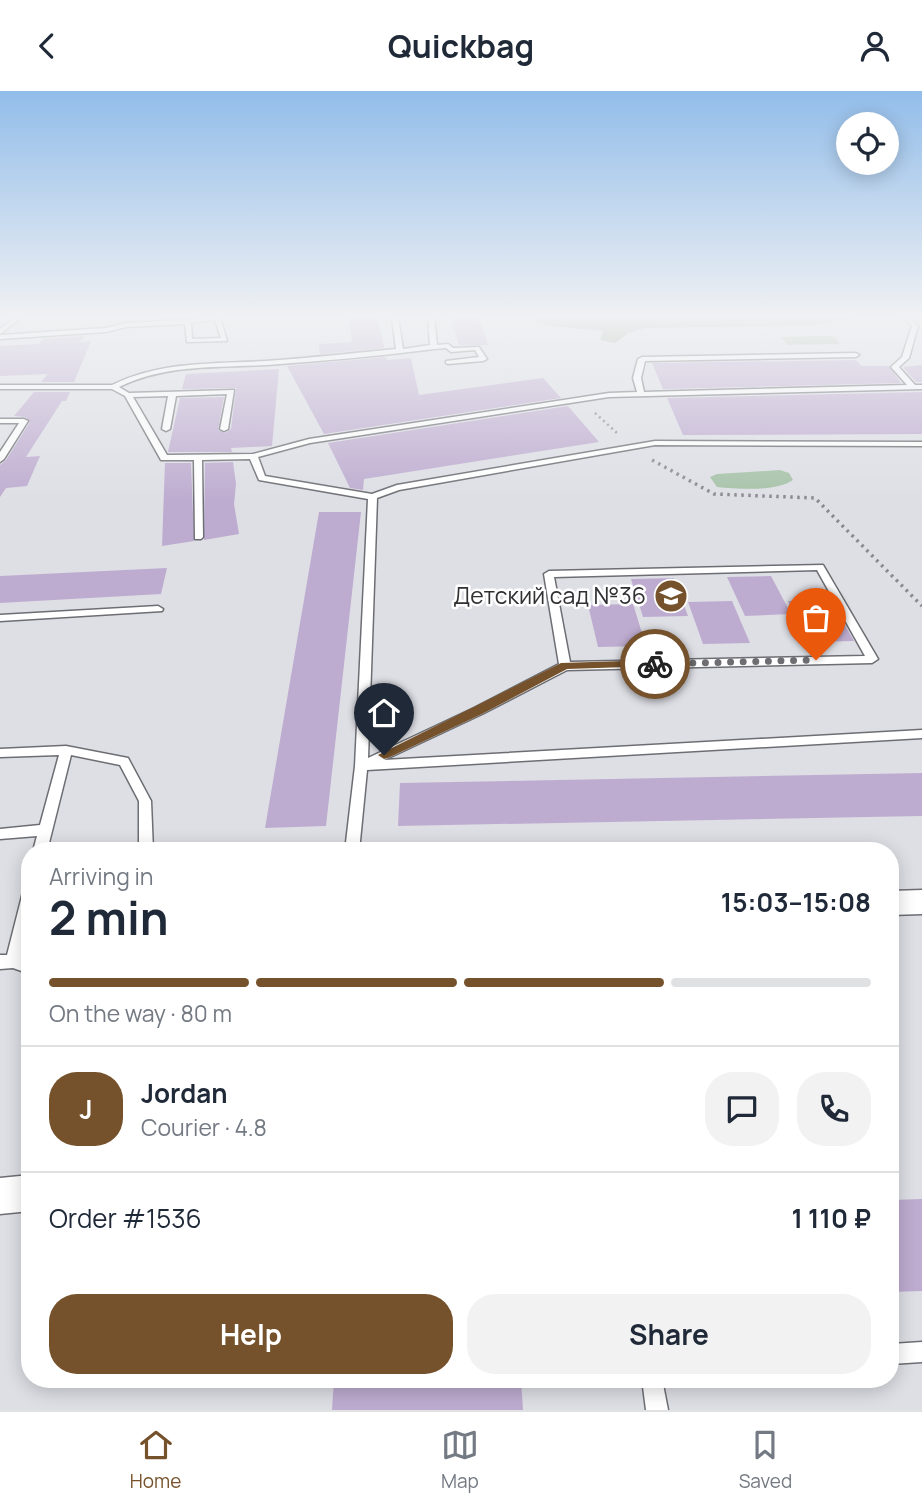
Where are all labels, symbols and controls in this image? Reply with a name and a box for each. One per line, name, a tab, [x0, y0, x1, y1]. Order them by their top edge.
text: Quickbag	[388, 24, 534, 68]
icon: back	[28, 27, 66, 65]
icon: person	[856, 27, 894, 65]
map controls	[836, 112, 899, 175]
button: locate	[836, 112, 899, 175]
school or university icon: Детский сад №36	[652, 577, 690, 615]
place label: Детский сад №36	[453, 579, 646, 611]
pin	[786, 588, 846, 660]
icon: bag	[797, 599, 835, 637]
courier	[620, 629, 690, 699]
icon: bike	[636, 645, 674, 683]
pin	[354, 683, 414, 755]
icon: home	[365, 694, 403, 732]
text: Arriving in	[49, 860, 154, 892]
text: 15:03–15:08	[721, 884, 871, 920]
text: 2 min	[49, 886, 169, 949]
text: On the way · 80 m	[49, 997, 232, 1029]
button: chat	[705, 1072, 779, 1146]
button: phone	[797, 1072, 871, 1146]
text: Jordan	[141, 1075, 227, 1111]
text: J	[79, 1091, 93, 1127]
text: Courier · 4.8	[141, 1111, 267, 1143]
text: Order #1536	[49, 1200, 202, 1236]
text: 1 110 ₽	[792, 1200, 871, 1236]
button: Help	[49, 1294, 453, 1374]
button: Share	[467, 1294, 871, 1374]
tab: Home	[130, 1426, 181, 1494]
tab: Map	[441, 1426, 479, 1494]
tab: Saved	[739, 1426, 792, 1494]

